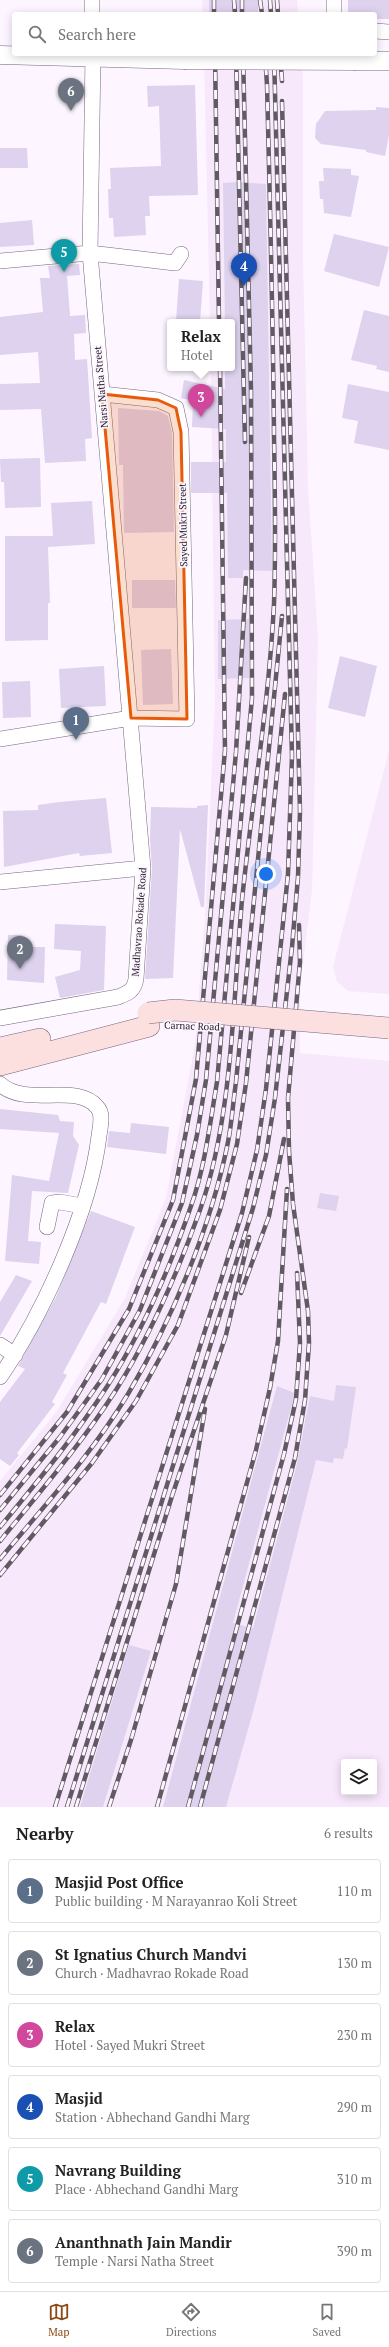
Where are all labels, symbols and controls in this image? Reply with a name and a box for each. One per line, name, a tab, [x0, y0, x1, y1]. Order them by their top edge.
search box	[12, 12, 377, 56]
icon: search	[26, 23, 48, 45]
text: Search here	[58, 24, 136, 44]
pin: 6	[58, 78, 84, 111]
pin: 5	[51, 239, 77, 272]
pin: 4	[231, 253, 257, 286]
popup	[167, 319, 235, 371]
text: Relax	[181, 326, 221, 346]
street label: Narsi Natha Street	[91, 345, 111, 428]
text: Hotel	[181, 346, 213, 364]
pin: 3	[188, 384, 214, 417]
street label: Sayed Mukri Street	[176, 483, 190, 567]
pin: 1	[63, 707, 89, 740]
your location	[256, 864, 276, 884]
street label: Madhavrao Rokade Road	[129, 867, 149, 977]
pin: 2	[7, 936, 33, 969]
street label: Carnac Road	[164, 1019, 221, 1033]
map controls	[341, 1759, 377, 1795]
button: layers	[341, 1759, 377, 1795]
text: Nearby	[16, 1822, 74, 1845]
text: 6 results	[324, 1824, 373, 1842]
text: Masjid Post Office	[55, 1872, 184, 1892]
text: 1	[26, 1882, 34, 1900]
text: 110 m	[337, 1882, 372, 1900]
text: Public building · M Narayanrao Koli Street	[55, 1892, 297, 1910]
text: St Ignatius Church Mandvi	[55, 1944, 247, 1964]
text: 2	[26, 1954, 34, 1972]
text: 130 m	[337, 1954, 372, 1972]
text: Church · Madhavrao Rokade Road	[55, 1964, 249, 1982]
text: Relax	[55, 2016, 95, 2036]
text: 3	[26, 2026, 34, 2044]
text: 230 m	[337, 2026, 372, 2044]
text: Hotel · Sayed Mukri Street	[55, 2036, 205, 2054]
text: Masjid	[55, 2088, 103, 2108]
text: 4	[26, 2098, 34, 2116]
text: 290 m	[337, 2098, 372, 2116]
text: Station · Abhechand Gandhi Marg	[55, 2108, 250, 2126]
text: Navrang Building	[55, 2160, 181, 2180]
text: 5	[26, 2170, 34, 2188]
text: 310 m	[337, 2170, 372, 2188]
text: Place · Abhechand Gandhi Marg	[55, 2180, 238, 2198]
text: Ananthnath Jain Mandir	[55, 2232, 232, 2252]
text: 6	[26, 2242, 34, 2260]
text: 390 m	[337, 2242, 372, 2260]
text: Temple · Narsi Natha Street	[55, 2252, 214, 2270]
tab: Map	[48, 2301, 70, 2339]
tab: Directions	[166, 2301, 217, 2339]
tab: Saved	[313, 2301, 341, 2339]

